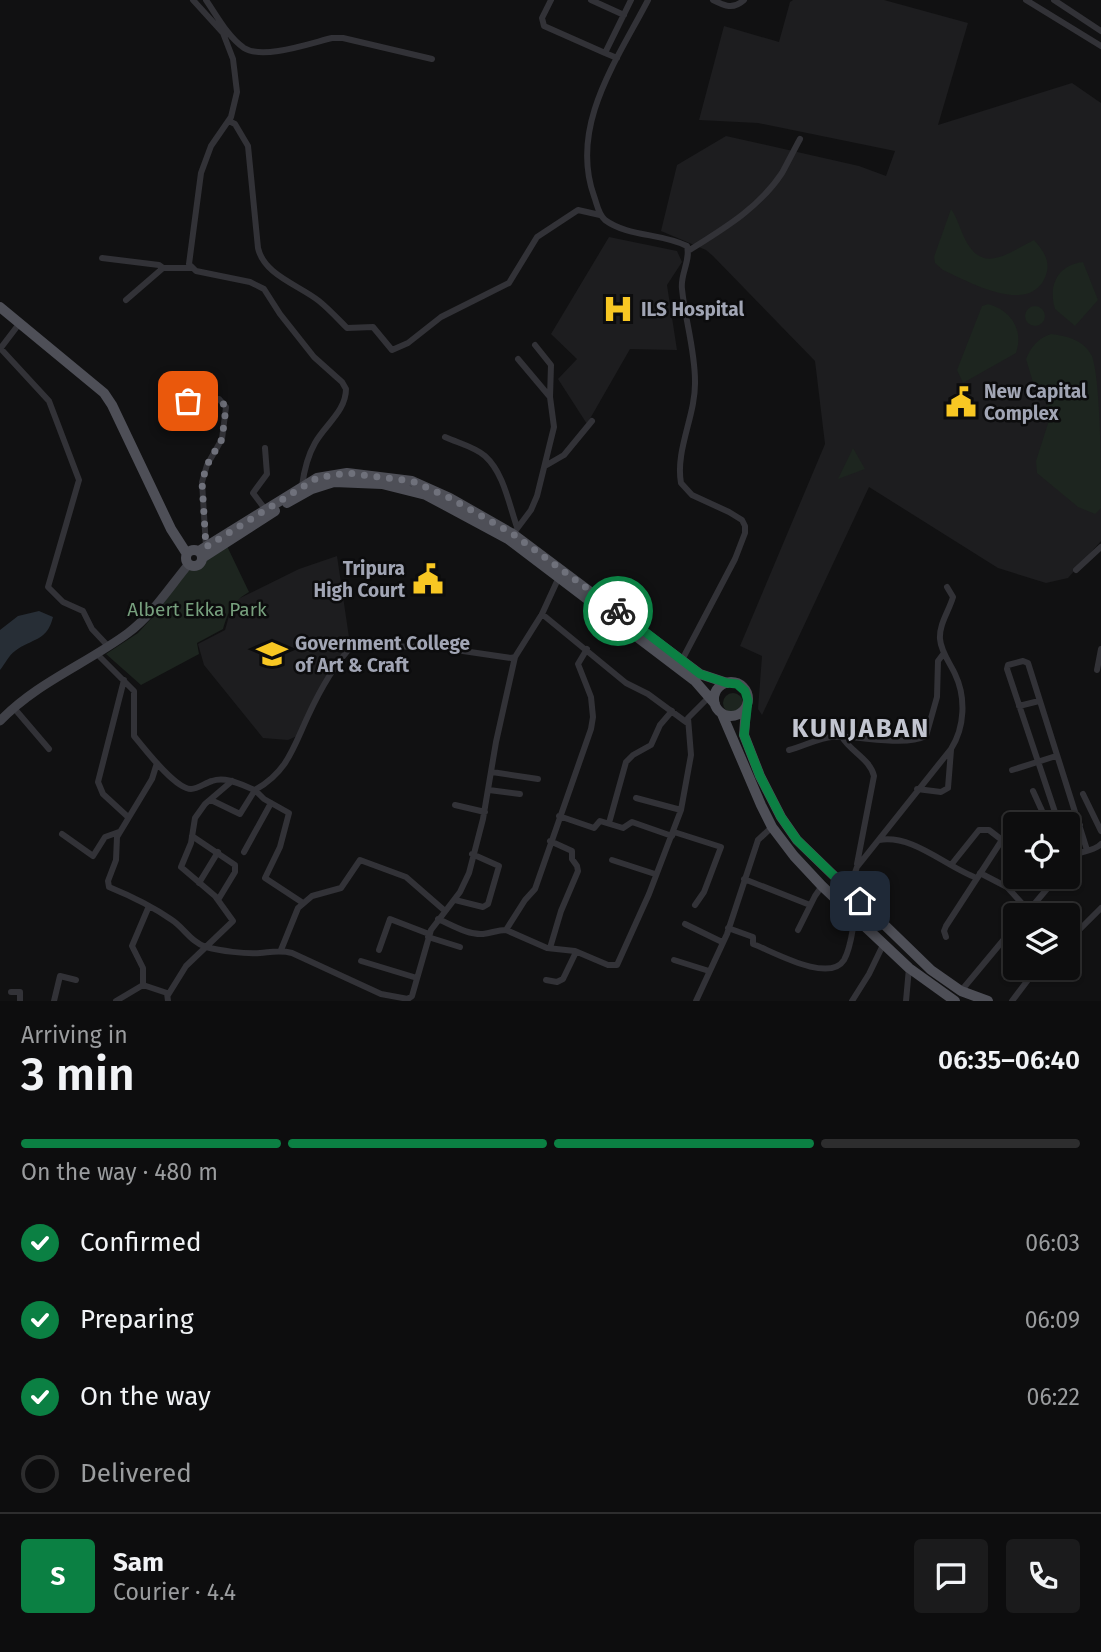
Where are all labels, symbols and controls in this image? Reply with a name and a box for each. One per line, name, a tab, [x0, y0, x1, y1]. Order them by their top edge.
hospital icon: ILS Hospital	[601, 292, 635, 326]
place label: ILS Hospital	[641, 298, 744, 321]
pin	[158, 371, 218, 431]
place label: New Capital Complex	[984, 380, 1087, 425]
icon: bag	[169, 382, 207, 420]
public building icon: New Capital Complex	[944, 385, 978, 419]
place label: Tripura High Court	[314, 557, 406, 602]
public building icon: Tripura High Court	[411, 562, 445, 596]
courier	[583, 576, 653, 646]
icon: bike	[599, 592, 637, 630]
park label: Albert Ekka Park	[127, 598, 267, 621]
place label: Government College of Art & Craft	[295, 632, 470, 677]
school or university icon: Government College of Art & Craft	[255, 637, 289, 671]
district label: KUNJABAN	[792, 713, 930, 744]
map controls	[1003, 812, 1080, 980]
button: locate	[1003, 812, 1080, 889]
pin	[830, 871, 890, 931]
icon: home	[841, 882, 879, 920]
button: layers	[1003, 903, 1080, 980]
text: Arriving in	[21, 1021, 128, 1049]
text: 06:35–06:40	[938, 1045, 1080, 1076]
text: 3 min	[21, 1047, 135, 1102]
text: On the way · 480 m	[21, 1158, 218, 1186]
icon: check	[21, 1224, 59, 1262]
text: Confirmed	[80, 1227, 201, 1258]
text: 06:03	[1025, 1229, 1080, 1257]
icon: check	[21, 1301, 59, 1339]
text: Preparing	[80, 1304, 193, 1335]
text: 06:09	[1025, 1306, 1080, 1334]
icon: check	[21, 1378, 59, 1416]
text: On the way	[80, 1381, 211, 1412]
text: 06:22	[1027, 1383, 1080, 1411]
text: Delivered	[80, 1458, 192, 1489]
button: chat	[914, 1539, 988, 1613]
button: phone	[1006, 1539, 1080, 1613]
text: Sam	[113, 1547, 164, 1578]
text: S	[51, 1561, 65, 1592]
text: Courier · 4.4	[113, 1578, 236, 1606]

